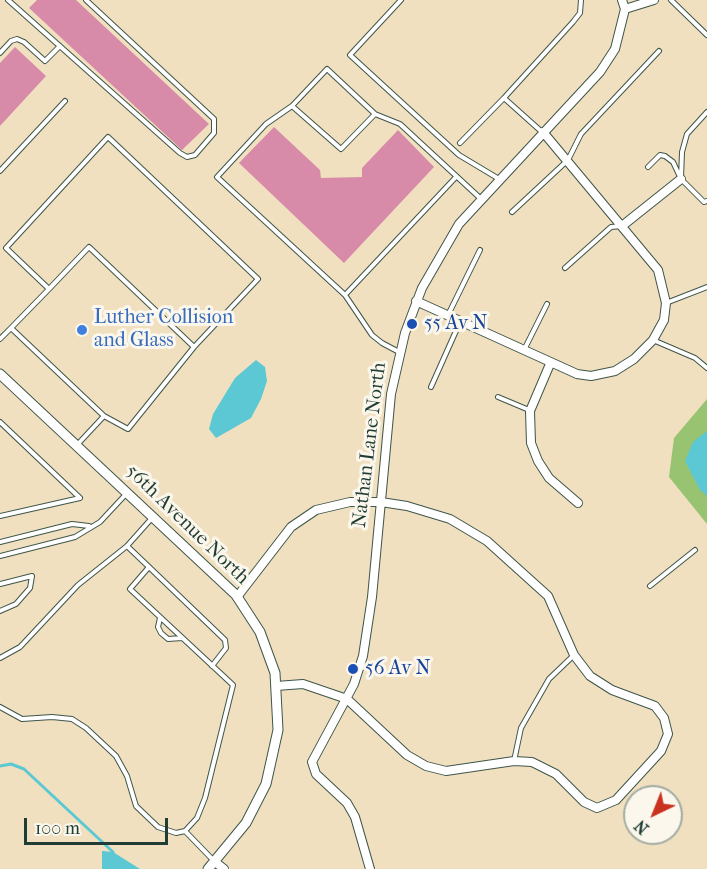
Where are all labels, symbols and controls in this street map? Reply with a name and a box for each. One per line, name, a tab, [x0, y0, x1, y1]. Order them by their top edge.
place label: Luther Collision and Glass	[94, 306, 233, 353]
place label: 55 Av N	[424, 312, 488, 336]
marker: 55 Av N	[405, 317, 419, 331]
marker: Luther Collision and Glass	[75, 323, 89, 337]
street label: Nathan Lane North	[348, 361, 392, 529]
street label: 56th Avenue North	[120, 460, 254, 590]
place label: 56 Av N	[365, 657, 431, 681]
marker: 56 Av N	[346, 662, 360, 676]
north arrow	[623, 785, 683, 845]
scale bar	[27, 806, 171, 844]
text: N	[631, 816, 653, 838]
text: 100 m	[35, 818, 80, 839]

